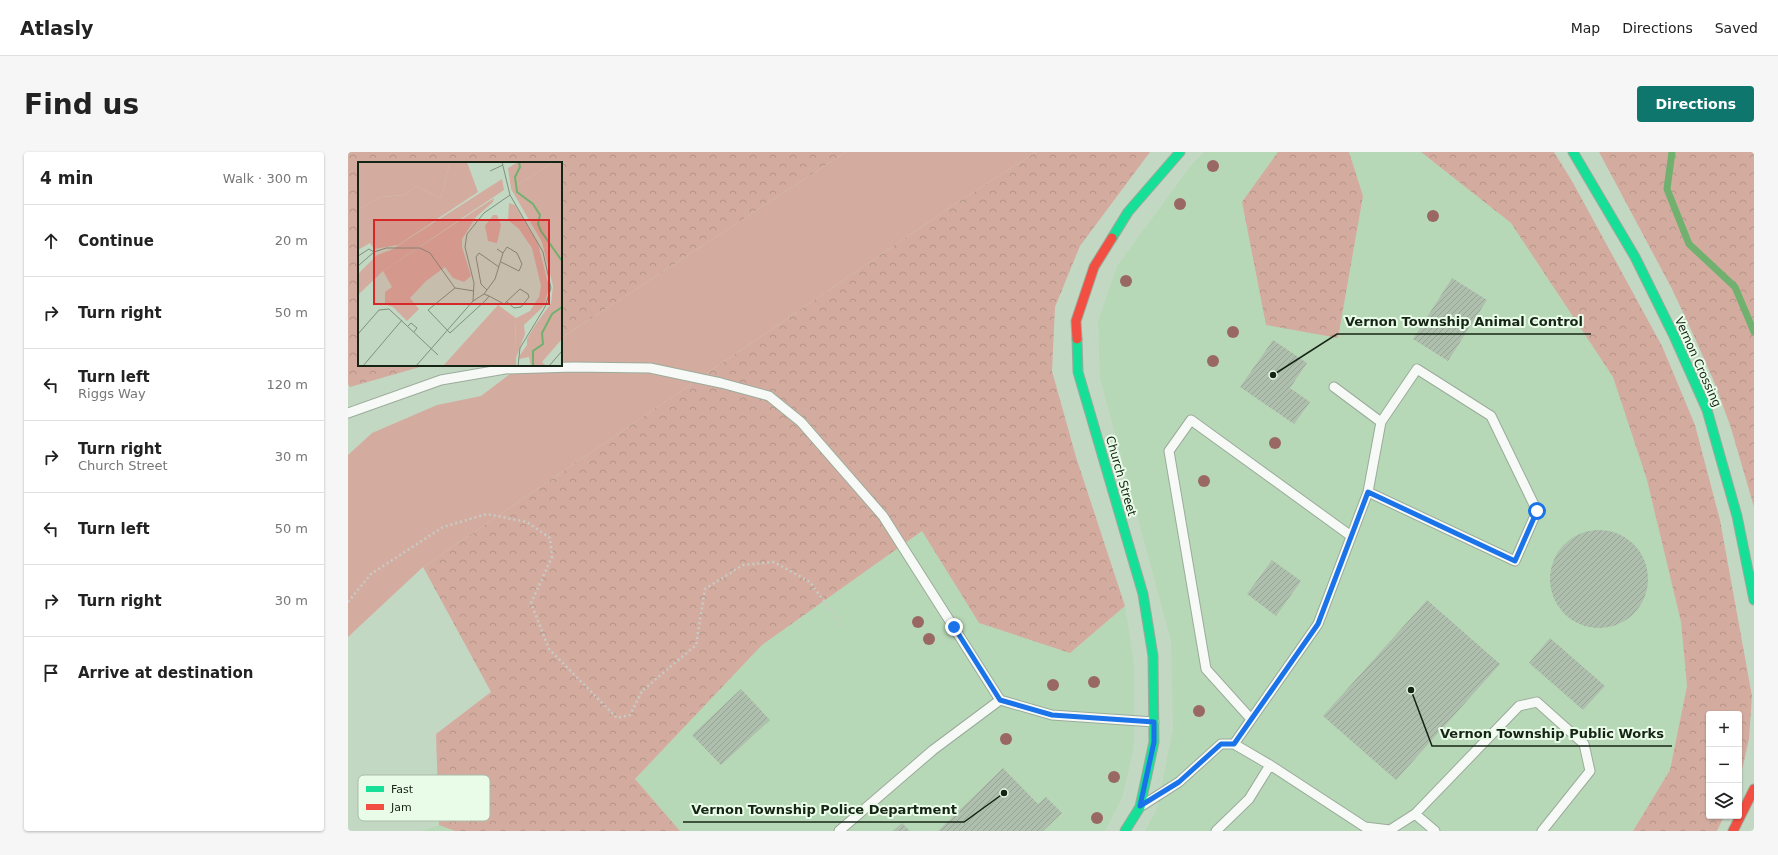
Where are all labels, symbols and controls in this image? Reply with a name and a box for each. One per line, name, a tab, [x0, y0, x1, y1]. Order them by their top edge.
text: Atlasly	[20, 17, 93, 39]
text: Map	[1571, 20, 1600, 36]
text: Directions	[1622, 20, 1693, 36]
text: Saved	[1715, 20, 1758, 36]
button: Directions	[1637, 86, 1754, 122]
text: Find us	[24, 88, 139, 121]
inset map	[358, 162, 562, 366]
text: 4 min	[40, 168, 93, 188]
text: Walk · 300 m	[223, 171, 308, 186]
icon: ahead	[40, 230, 62, 252]
text: Continue	[78, 232, 154, 250]
text: 20 m	[275, 233, 308, 248]
icon: right	[40, 302, 62, 324]
text: Turn right	[78, 304, 162, 322]
text: 50 m	[275, 305, 308, 320]
callout: Vernon Township Animal Control	[1337, 309, 1591, 334]
text: Vernon Township Animal Control	[1345, 314, 1583, 329]
street label: Vernon Crossing	[1672, 315, 1724, 409]
text: Turn left	[78, 368, 150, 386]
icon: left	[40, 374, 62, 396]
text: 120 m	[266, 377, 308, 392]
text: Riggs Way	[78, 386, 146, 401]
street label: Church Street	[1103, 434, 1139, 518]
text: Turn right	[78, 440, 162, 458]
icon: right	[40, 446, 62, 468]
text: 30 m	[275, 449, 308, 464]
text: Church Street	[78, 458, 168, 473]
route start	[1528, 502, 1546, 520]
icon: left	[40, 518, 62, 540]
text: Turn left	[78, 520, 150, 538]
text: 50 m	[275, 521, 308, 536]
icon: right	[40, 590, 62, 612]
text: Turn right	[78, 592, 162, 610]
text: 30 m	[275, 593, 308, 608]
route end	[945, 618, 963, 636]
icon: arrive	[40, 662, 62, 684]
text: Arrive at destination	[78, 664, 253, 682]
map controls	[1706, 711, 1742, 819]
button: +	[1706, 711, 1742, 747]
callout: Vernon Township Public Works	[1432, 721, 1672, 746]
text: Vernon Township Public Works	[1440, 726, 1664, 741]
button: −	[1706, 747, 1742, 783]
legend	[358, 775, 490, 821]
text: Fast	[391, 783, 414, 796]
button: layers	[1706, 783, 1742, 819]
callout: Vernon Township Police Department	[683, 797, 964, 822]
text: Jam	[390, 801, 412, 814]
text: Vernon Township Police Department	[691, 802, 957, 817]

